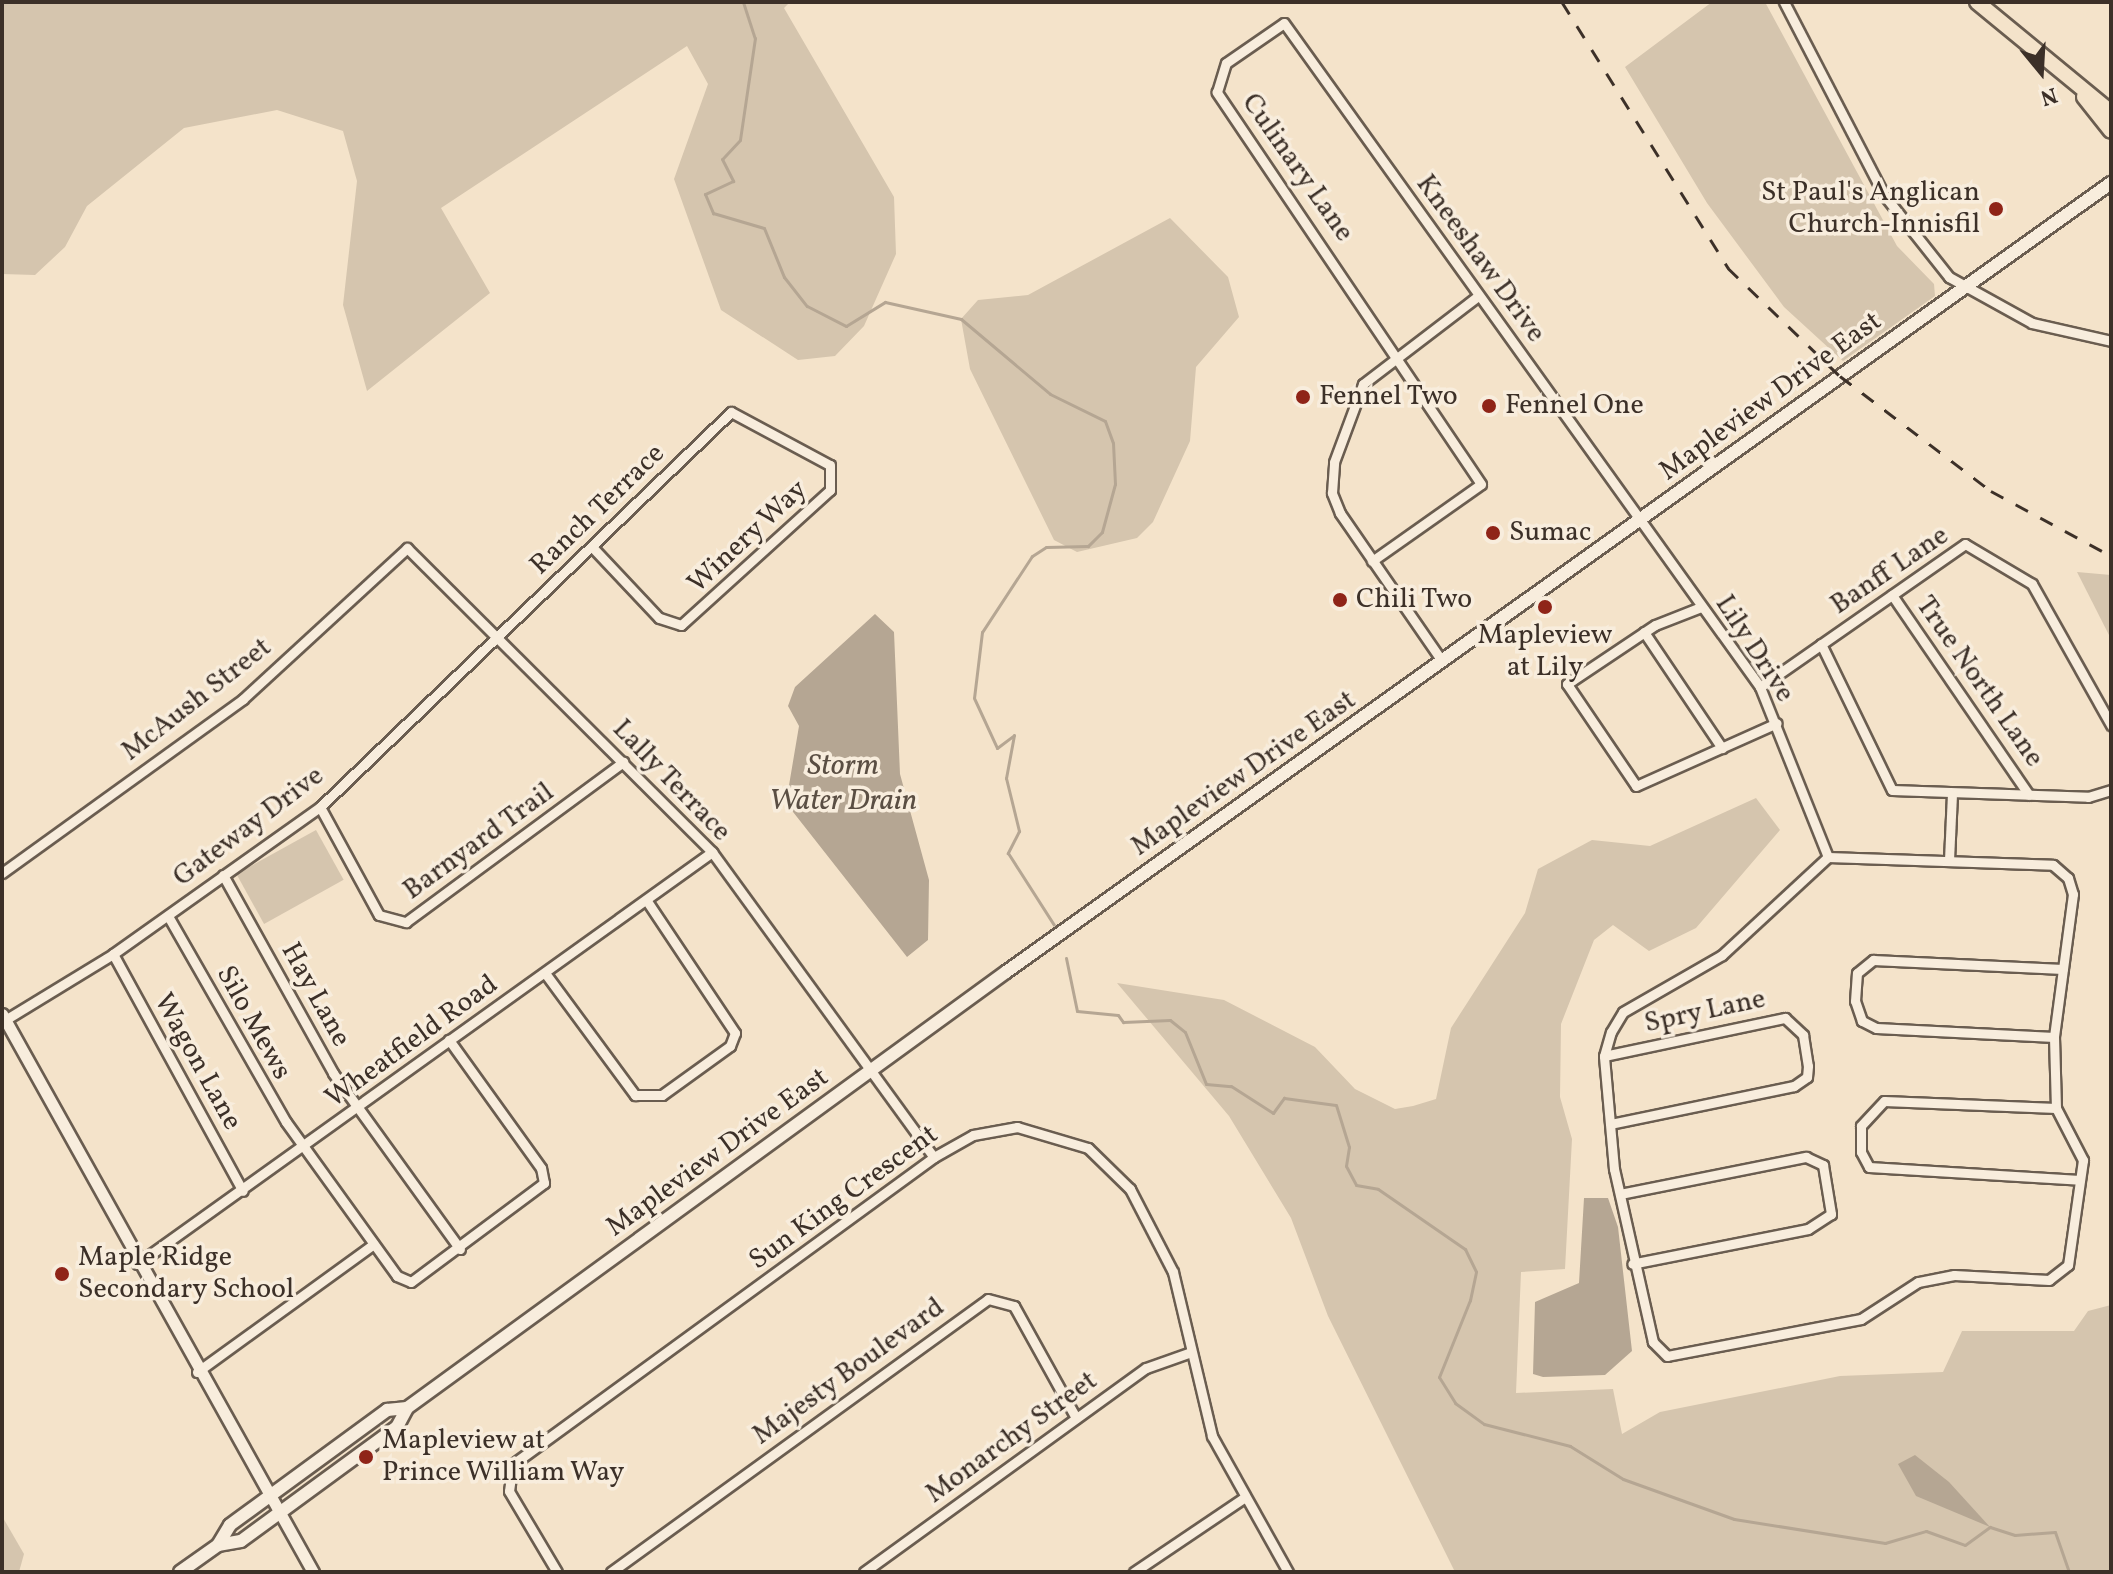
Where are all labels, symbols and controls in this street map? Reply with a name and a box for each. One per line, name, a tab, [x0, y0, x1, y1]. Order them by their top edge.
north arrow	[2001, 32, 2081, 112]
text: N	[2036, 78, 2061, 113]
street label: Culinary Lane	[1233, 87, 1361, 249]
street label: Kneeshaw Drive	[1408, 168, 1552, 350]
place label: St Paul's Anglican Church-Innisfil	[1761, 176, 1980, 242]
marker: St Paul's Anglican Church-Innisfil	[1987, 200, 2005, 218]
street label: Mapleview Drive East	[1653, 305, 1889, 489]
place label: Fennel Two	[1319, 380, 1459, 414]
marker: Fennel Two	[1294, 388, 1312, 406]
place label: Fennel One	[1505, 389, 1644, 423]
marker: Fennel One	[1480, 397, 1498, 415]
street label: Ranch Terrace	[523, 437, 673, 583]
street label: Winery Way	[681, 473, 815, 601]
place label: Sumac	[1509, 516, 1591, 550]
street label: Banff Lane	[1826, 520, 1954, 622]
marker: Sumac	[1484, 524, 1502, 542]
place label: Chili Two	[1356, 583, 1473, 617]
street label: Lily Drive	[1707, 589, 1801, 709]
street label: True North Lane	[1908, 590, 2050, 774]
marker: Chili Two	[1331, 591, 1349, 609]
marker: Mapleview at Lily	[1536, 598, 1554, 616]
place label: Mapleview at Lily	[1477, 619, 1613, 685]
street label: McAush Street	[115, 631, 279, 769]
street label: Mapleview Drive East	[1125, 684, 1363, 864]
street label: Lally Terrace	[604, 713, 738, 849]
water label: Storm Water Drain	[769, 748, 917, 818]
street label: Gateway Drive	[167, 759, 331, 895]
street label: Barnyard Trail	[397, 776, 561, 908]
street label: Hay Lane	[273, 937, 357, 1053]
street label: Silo Mews	[208, 960, 298, 1086]
street label: Wheatfield Road	[319, 968, 505, 1116]
street label: Spry Lane	[1641, 983, 1769, 1041]
street label: Wagon Lane	[146, 988, 248, 1136]
street label: Mapleview Drive East	[600, 1061, 836, 1245]
street label: Sun King Crescent	[743, 1118, 945, 1278]
place label: Maple Ridge Secondary School	[78, 1241, 295, 1307]
marker: Maple Ridge Secondary School	[53, 1265, 71, 1283]
street label: Majesty Boulevard	[746, 1291, 952, 1453]
street label: Monarchy Street	[919, 1364, 1105, 1512]
place label: Mapleview at Prince William Way	[382, 1424, 626, 1490]
marker: Mapleview at Prince William Way	[357, 1448, 375, 1466]

